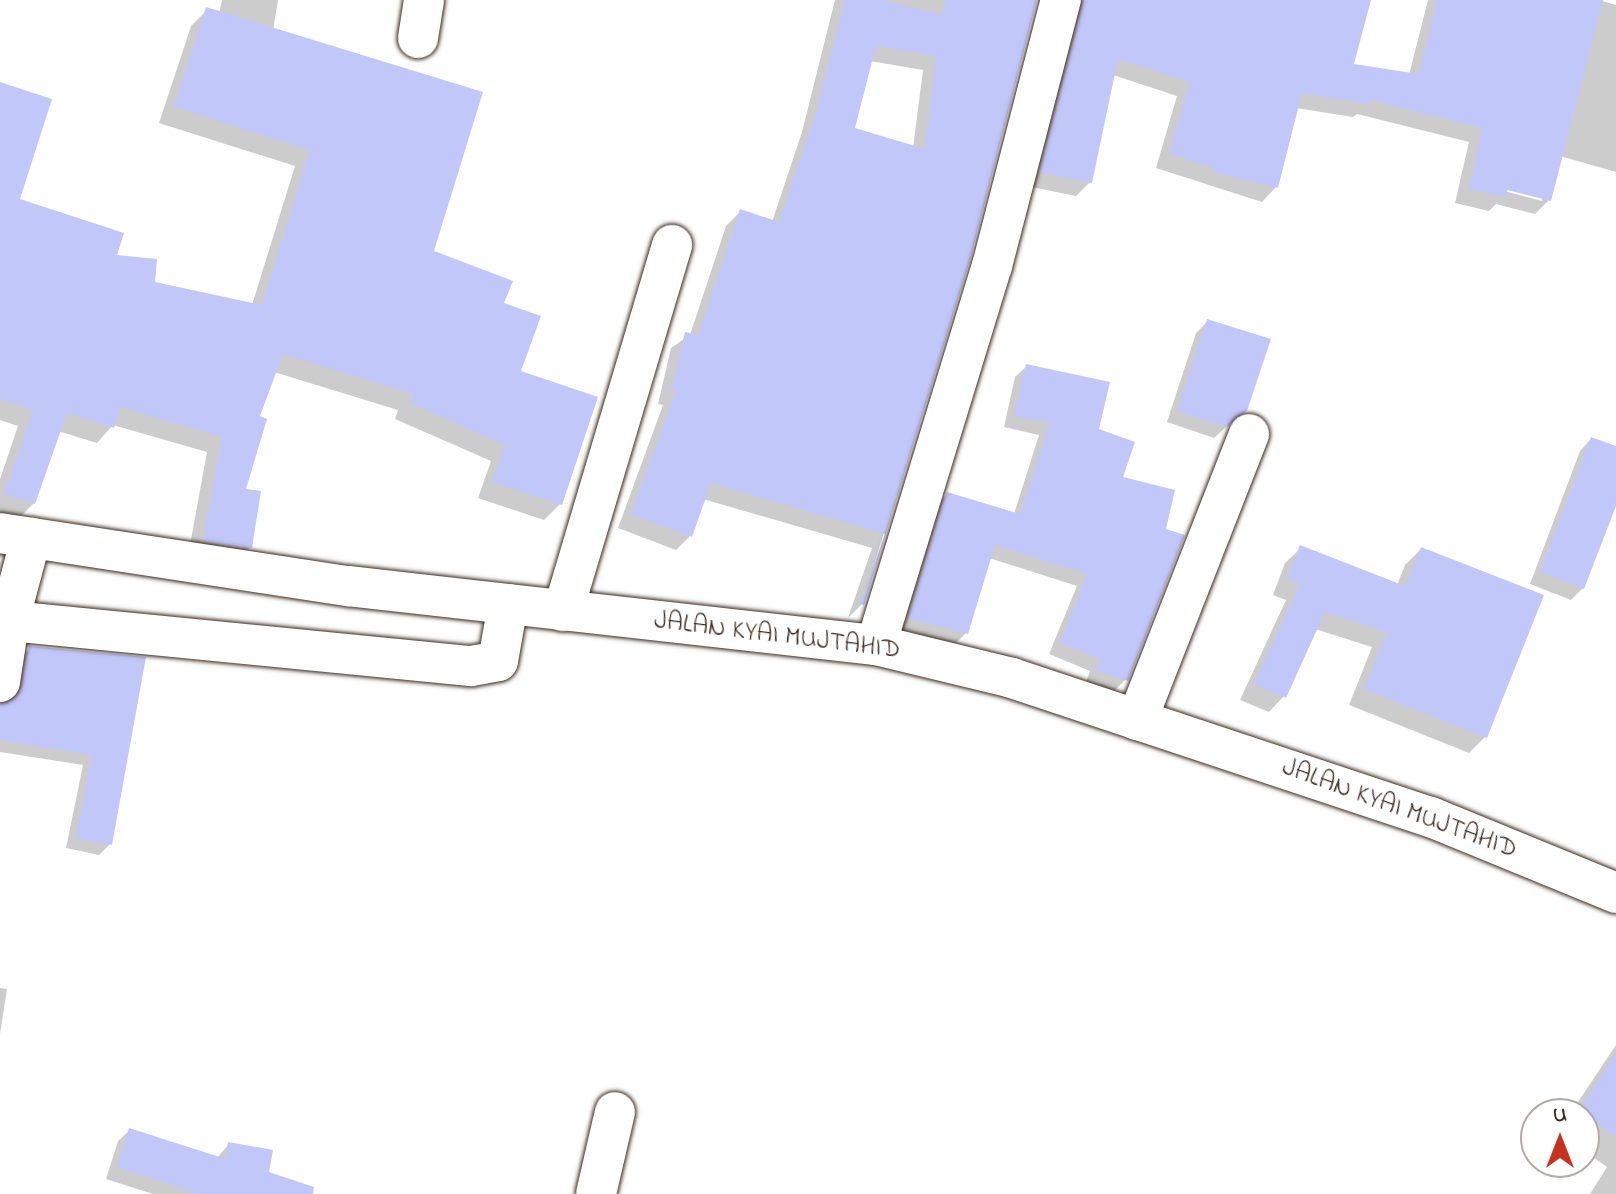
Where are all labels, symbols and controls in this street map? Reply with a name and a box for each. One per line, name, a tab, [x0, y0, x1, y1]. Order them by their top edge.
street label: JALAN KYAI MUJTAHID	[652, 606, 902, 668]
street label: JALAN KYAI MUJTAHID	[1277, 753, 1521, 867]
north arrow	[1520, 1098, 1600, 1178]
text: U	[1553, 1100, 1567, 1132]

